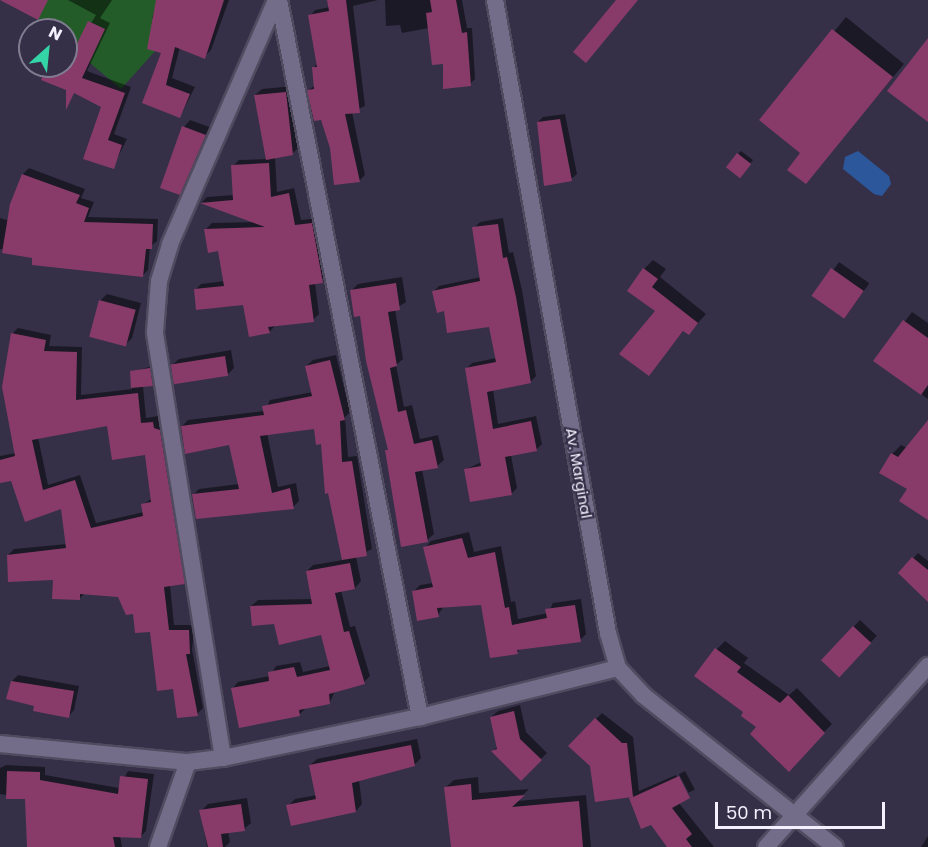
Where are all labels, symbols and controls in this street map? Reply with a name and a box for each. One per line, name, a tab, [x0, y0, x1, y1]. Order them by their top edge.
north arrow	[18, 18, 78, 78]
text: N	[45, 20, 66, 46]
street label: Av. Marginal	[562, 426, 596, 520]
scale bar	[718, 790, 888, 828]
text: 50 m	[726, 800, 772, 825]

